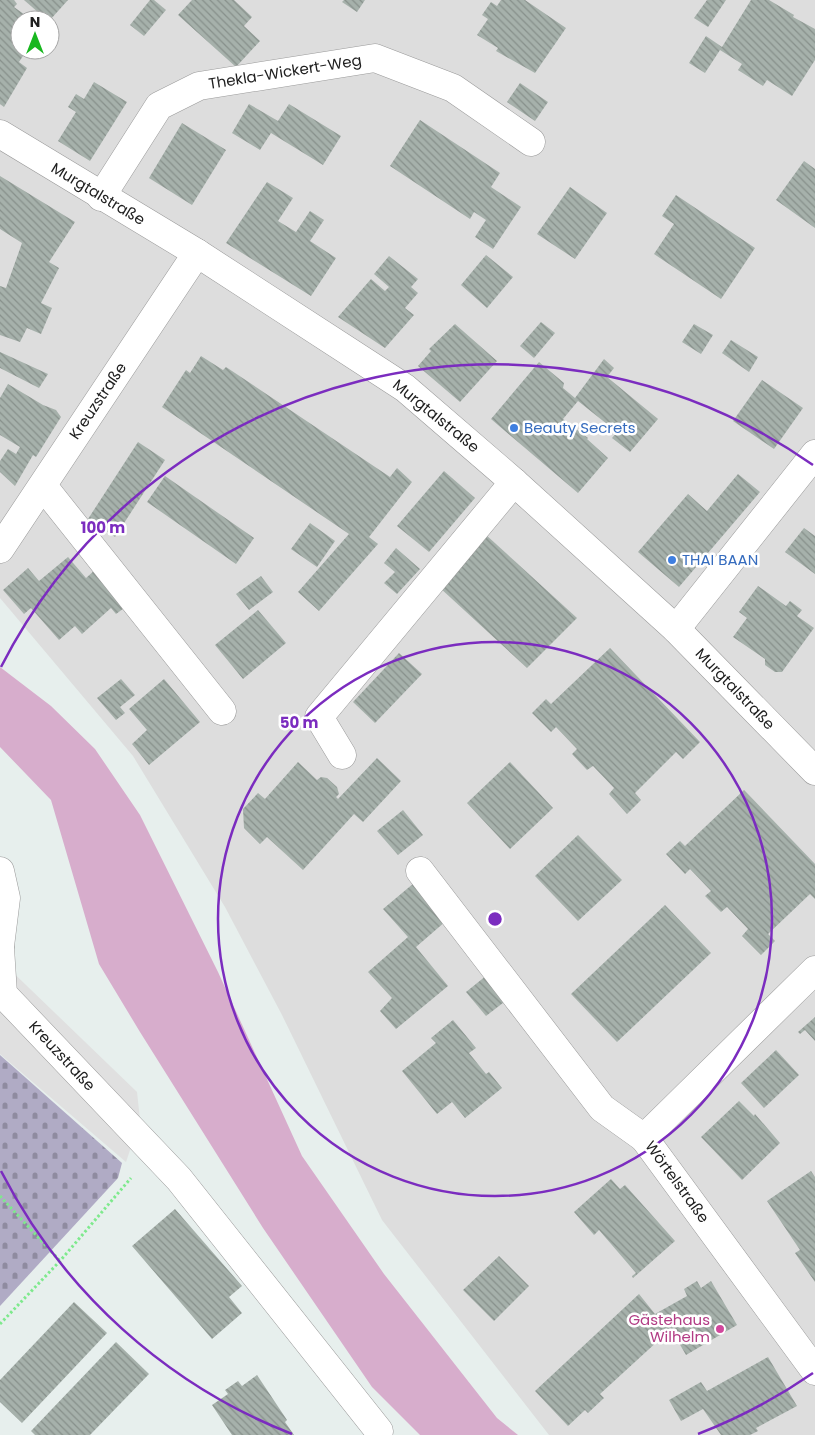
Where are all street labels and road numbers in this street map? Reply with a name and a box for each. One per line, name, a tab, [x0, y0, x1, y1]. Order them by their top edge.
street label: Thekla-Wickert-Weg	[207, 49, 363, 94]
street label: Murgtalstraße	[47, 157, 149, 230]
street label: Kreuzstraße	[64, 358, 131, 443]
street label: Murgtalstraße	[388, 374, 484, 457]
street label: Murgtalstraße	[691, 643, 780, 734]
street label: Kreuzstraße	[24, 1016, 100, 1095]
street label: Wörtelstraße	[640, 1136, 714, 1227]

